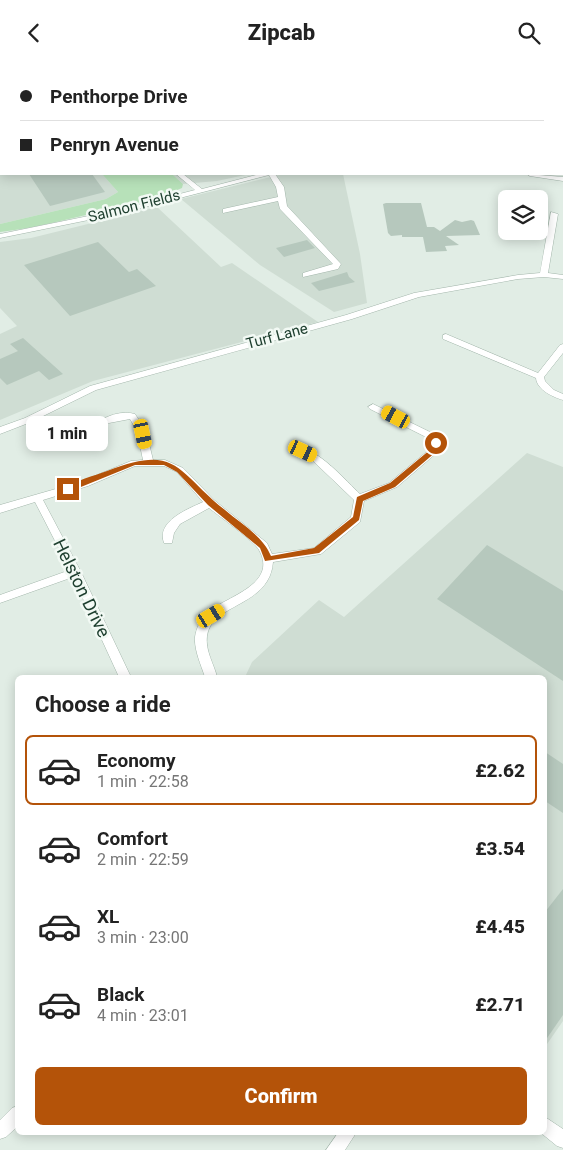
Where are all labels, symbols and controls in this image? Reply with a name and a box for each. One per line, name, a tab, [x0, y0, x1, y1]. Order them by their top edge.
icon: back	[20, 19, 48, 47]
icon: search	[515, 19, 543, 47]
text: Zipcab	[248, 20, 315, 45]
text: Penthorpe Drive	[50, 85, 188, 108]
text: Penryn Avenue	[50, 133, 179, 156]
street label: Salmon Fields	[86, 186, 182, 226]
map controls	[498, 190, 548, 240]
button: layers	[498, 190, 548, 240]
street label: Turf Lane	[244, 319, 310, 353]
car	[379, 403, 412, 431]
callout: 1 min	[27, 417, 109, 451]
car	[132, 418, 153, 450]
text: 1 min	[47, 424, 87, 443]
route start	[425, 432, 447, 454]
car	[286, 438, 319, 464]
route end	[57, 478, 79, 500]
street label: Helston Drive	[49, 535, 115, 641]
car	[194, 602, 227, 630]
text: Choose a ride	[35, 692, 171, 717]
icon: car	[37, 748, 82, 793]
text: Economy	[97, 749, 176, 772]
text: £2.62	[475, 759, 525, 782]
text: 1 min · 22:58	[97, 772, 189, 791]
icon: car	[37, 826, 82, 871]
text: Comfort	[97, 827, 168, 850]
text: £3.54	[475, 837, 525, 860]
text: 2 min · 22:59	[97, 850, 189, 869]
icon: car	[37, 904, 82, 949]
text: XL	[97, 905, 119, 928]
text: £4.45	[475, 915, 525, 938]
text: 3 min · 23:00	[97, 928, 189, 947]
icon: car	[37, 982, 82, 1027]
text: Black	[97, 983, 144, 1006]
text: £2.71	[475, 993, 525, 1016]
text: 4 min · 23:01	[97, 1006, 189, 1025]
button: Confirm	[35, 1067, 527, 1125]

